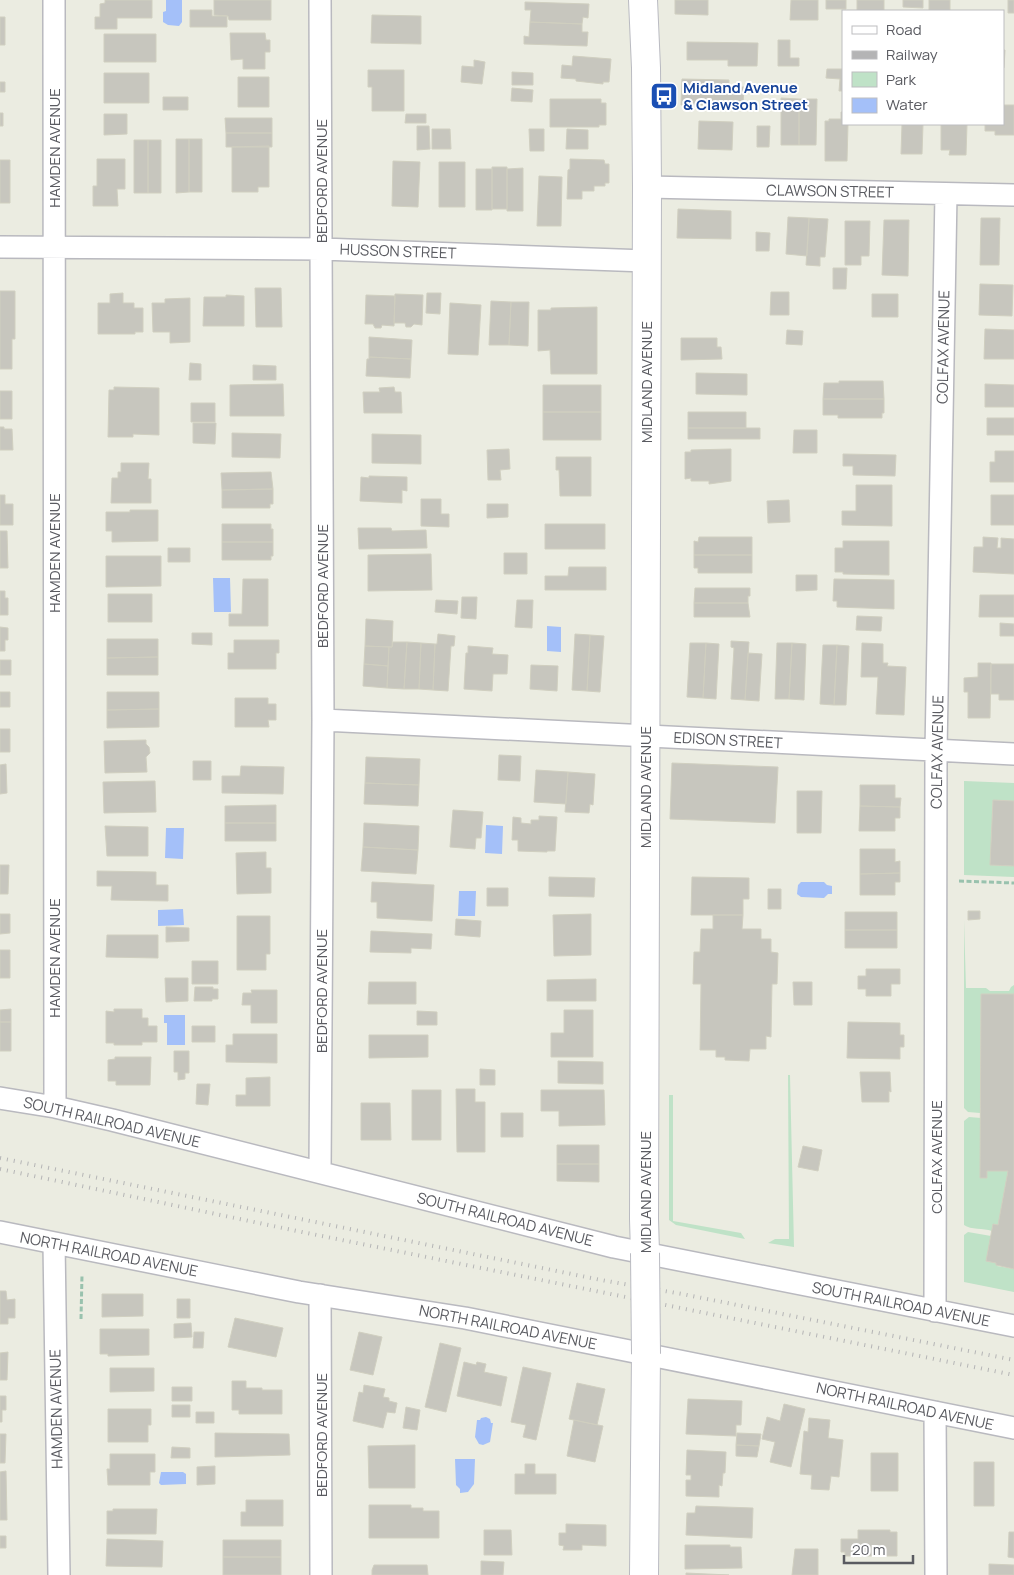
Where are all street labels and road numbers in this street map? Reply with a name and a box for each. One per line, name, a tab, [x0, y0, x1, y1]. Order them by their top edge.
street label: HAMDEN AVENUE	[44, 88, 65, 208]
street label: BEDFORD AVENUE	[311, 119, 332, 243]
street label: CLAWSON STREET	[766, 179, 894, 203]
street label: HUSSON STREET	[339, 238, 457, 264]
street label: COLFAX AVENUE	[932, 290, 954, 404]
street label: MIDLAND AVENUE	[636, 321, 657, 443]
street label: HAMDEN AVENUE	[44, 493, 65, 613]
street label: BEDFORD AVENUE	[312, 524, 333, 648]
street label: COLFAX AVENUE	[926, 695, 948, 809]
street label: MIDLAND AVENUE	[635, 726, 656, 848]
street label: EDISON STREET	[673, 727, 783, 753]
street label: HAMDEN AVENUE	[44, 898, 65, 1018]
street label: BEDFORD AVENUE	[311, 929, 332, 1053]
street label: SOUTH RAILROAD AVENUE	[21, 1091, 203, 1153]
street label: COLFAX AVENUE	[926, 1100, 947, 1214]
street label: MIDLAND AVENUE	[635, 1131, 656, 1253]
street label: SOUTH RAILROAD AVENUE	[415, 1187, 595, 1251]
street label: NORTH RAILROAD AVENUE	[18, 1226, 200, 1282]
street label: SOUTH RAILROAD AVENUE	[810, 1276, 992, 1332]
street label: NORTH RAILROAD AVENUE	[417, 1299, 599, 1355]
street label: HAMDEN AVENUE	[44, 1349, 68, 1469]
street label: BEDFORD AVENUE	[311, 1373, 332, 1497]
street label: NORTH RAILROAD AVENUE	[814, 1377, 996, 1435]

